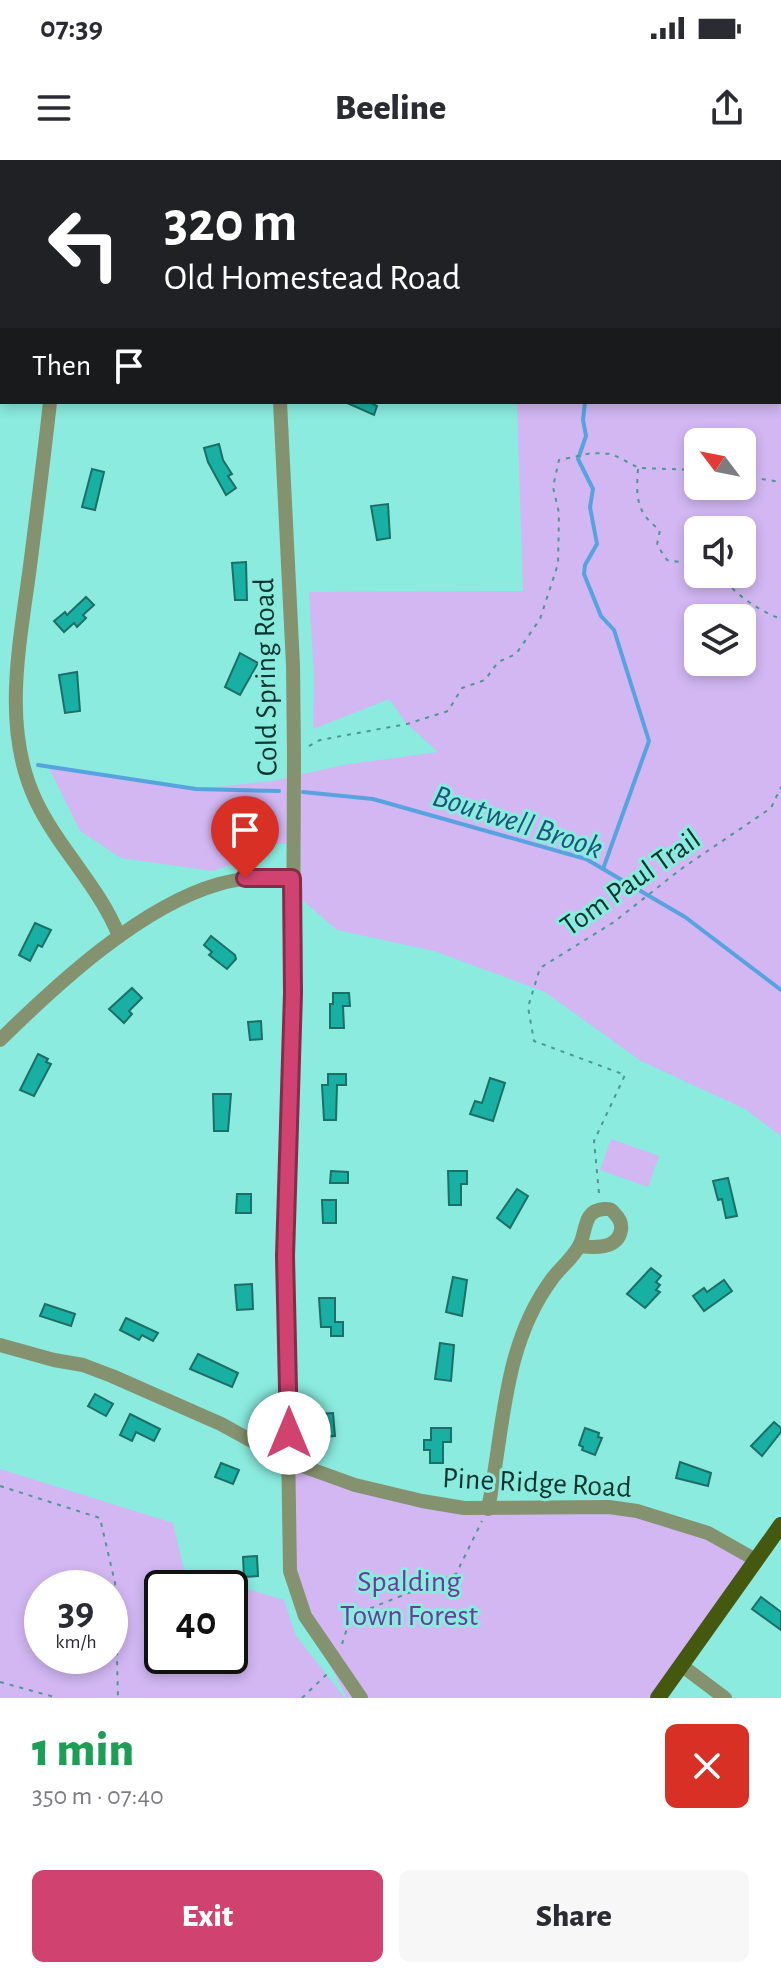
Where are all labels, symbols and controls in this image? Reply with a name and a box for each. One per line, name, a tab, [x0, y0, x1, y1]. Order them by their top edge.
text: 07:39	[40, 13, 103, 43]
icon: menu	[32, 86, 76, 130]
icon: share	[705, 86, 749, 130]
text: Beeline	[335, 90, 446, 126]
icon: left	[32, 192, 136, 296]
text: 320 m	[164, 195, 297, 251]
text: Old Homestead Road	[164, 260, 461, 296]
icon: arrive	[107, 344, 151, 388]
text: Then	[32, 351, 91, 381]
north arrow	[684, 428, 756, 500]
map controls	[684, 428, 756, 676]
button: sound	[684, 516, 756, 588]
street label: Cold Spring Road	[249, 578, 283, 776]
button: layers	[684, 604, 756, 676]
water label: Boutwell Brook	[429, 779, 607, 864]
pin	[211, 796, 279, 878]
icon: arrive	[223, 808, 267, 852]
street label: Tom Paul Trail	[555, 824, 706, 942]
position arrow	[247, 1391, 331, 1475]
street label: Pine Ridge Road	[441, 1463, 632, 1503]
park label: Spalding Town Forest	[340, 1567, 479, 1631]
speed limit sign: 40	[144, 1570, 248, 1674]
text: 39	[58, 1592, 94, 1632]
text: km/h	[55, 1632, 97, 1652]
button: close	[665, 1724, 749, 1808]
text: 1 min	[32, 1727, 134, 1775]
text: 350 m · 07:40	[32, 1783, 164, 1809]
button: Exit	[32, 1870, 383, 1962]
button: Share	[399, 1870, 749, 1962]

